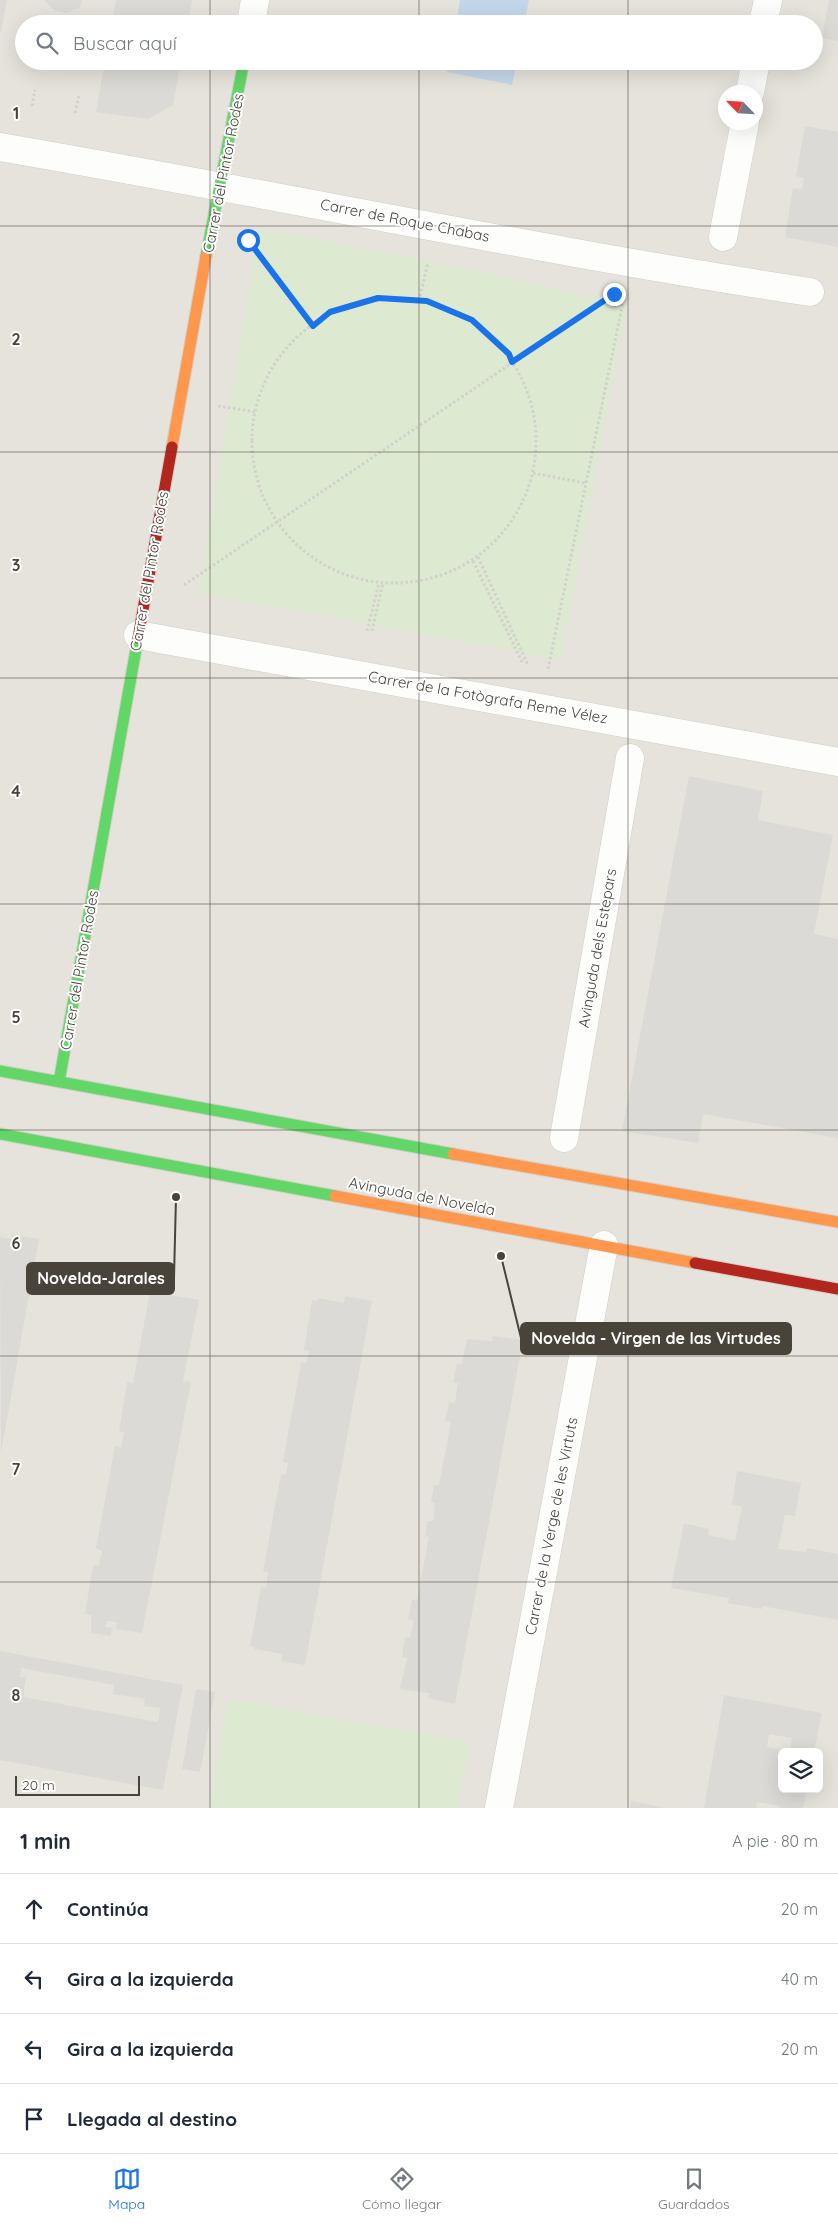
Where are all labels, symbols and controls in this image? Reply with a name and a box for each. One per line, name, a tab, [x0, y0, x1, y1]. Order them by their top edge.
search box	[15, 15, 823, 70]
icon: search	[33, 29, 61, 57]
text: Buscar aquí	[73, 31, 177, 55]
north arrow	[718, 85, 763, 130]
street label: Carrer del Pintor Rodes	[198, 92, 248, 254]
text: 1	[13, 103, 19, 123]
street label: Carrer de Roque Chabas	[319, 194, 491, 246]
route start	[237, 229, 260, 252]
route end	[603, 283, 626, 306]
text: 2	[11, 329, 21, 349]
street label: Carrer del Pintor Rodes	[126, 490, 172, 652]
text: 3	[12, 555, 20, 575]
street label: Carrer de la Fotògrafa Reme Vélez	[367, 667, 609, 727]
text: 4	[11, 781, 21, 801]
street label: Avinguda dels Estepars	[574, 867, 620, 1029]
street label: Carrer del Pintor Rodes	[56, 889, 102, 1051]
text: 5	[11, 1007, 21, 1027]
street label: Avinguda de Novelda	[347, 1173, 497, 1219]
text: 6	[12, 1233, 21, 1253]
callout: Novelda-Jarales	[27, 1263, 174, 1294]
text: Novelda-Jarales	[37, 1268, 165, 1288]
callout: Novelda - Virgen de las Virtudes	[521, 1323, 791, 1354]
text: Novelda - Virgen de las Virtudes	[531, 1328, 781, 1348]
street label: Carrer de la Verge de les Virtuts	[521, 1415, 581, 1637]
text: 7	[12, 1459, 21, 1479]
text: 8	[12, 1685, 21, 1705]
map controls	[778, 1748, 823, 1793]
button: layers	[778, 1748, 823, 1793]
scale bar	[15, 1773, 140, 1796]
text: 20 m	[22, 1776, 55, 1794]
text: 1 min	[20, 1828, 71, 1854]
text: A pie · 80 m	[732, 1831, 818, 1851]
icon: ahead	[20, 1895, 48, 1923]
text: Continúa	[67, 1897, 149, 1921]
text: 20 m	[781, 1899, 818, 1919]
icon: left	[20, 1965, 48, 1993]
text: Gira a la izquierda	[67, 1967, 234, 1991]
text: 40 m	[781, 1969, 818, 1989]
icon: left	[20, 2035, 48, 2063]
text: Gira a la izquierda	[67, 2037, 234, 2061]
text: 20 m	[781, 2039, 818, 2059]
icon: arrive	[20, 2105, 48, 2133]
text: Llegada al destino	[67, 2107, 237, 2131]
tab: Mapa	[108, 2165, 145, 2213]
tab: Cómo llegar	[362, 2165, 441, 2213]
tab: Guardados	[658, 2165, 730, 2213]

